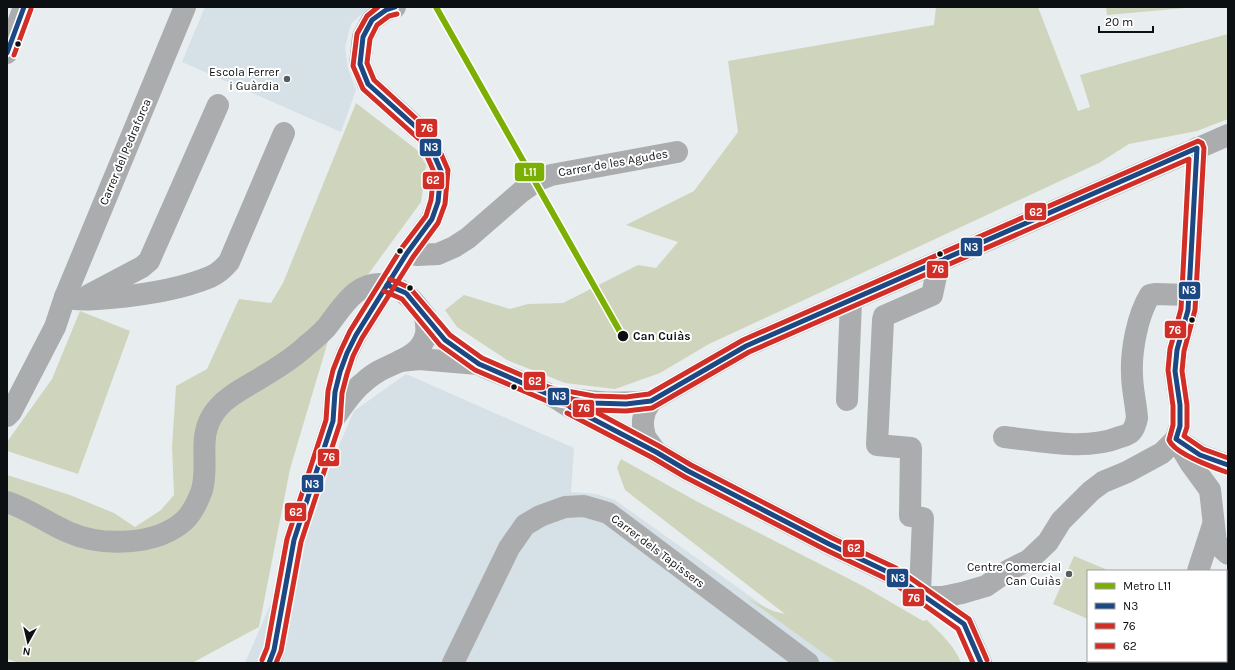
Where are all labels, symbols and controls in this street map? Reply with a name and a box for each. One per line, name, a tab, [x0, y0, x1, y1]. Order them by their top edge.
scale bar	[1099, 8, 1153, 34]
text: 20 m	[1105, 15, 1133, 29]
unlabelled marker	[13, 39, 23, 49]
place label: Escola Ferrer i Guàrdia	[209, 65, 280, 93]
marker: Escola Ferrer i Guàrdia	[282, 74, 292, 84]
street label: Carrer del Pedraforca	[96, 97, 154, 207]
line badge: 76	[415, 118, 438, 138]
text: 76	[421, 122, 433, 135]
line badge: N3	[419, 138, 442, 157]
text: N3	[424, 141, 439, 154]
street label: Carrer de les Agudes	[557, 146, 669, 180]
line badge: L11	[514, 162, 545, 182]
text: L11	[523, 166, 537, 179]
line badge: 62	[422, 171, 445, 190]
text: 62	[426, 174, 440, 187]
line badge: 62	[1024, 202, 1047, 221]
text: 62	[1029, 206, 1043, 219]
line badge: N3	[960, 237, 983, 257]
text: N3	[964, 241, 979, 254]
unlabelled marker	[395, 246, 405, 256]
unlabelled marker	[935, 249, 945, 259]
line badge: 76	[926, 260, 949, 279]
text: 76	[932, 263, 944, 276]
line badge: N3	[1178, 281, 1201, 300]
unlabelled marker	[405, 283, 415, 293]
text: N3	[1182, 284, 1197, 297]
unlabelled marker	[1187, 315, 1197, 325]
line badge: 76	[1164, 320, 1187, 339]
text: 76	[1169, 324, 1181, 337]
marker: Can Cuiàs	[616, 329, 630, 343]
place label: Can Cuiàs	[633, 329, 691, 343]
line badge: 62	[523, 371, 546, 391]
text: 62	[528, 375, 542, 388]
unlabelled marker	[509, 382, 519, 392]
line badge: N3	[547, 387, 570, 406]
text: N3	[552, 390, 567, 403]
line badge: 76	[572, 399, 595, 418]
text: 76	[578, 402, 590, 415]
line badge: 76	[317, 448, 340, 467]
text: 76	[323, 451, 335, 464]
line badge: N3	[301, 474, 324, 493]
text: N3	[305, 478, 320, 491]
line badge: 62	[284, 502, 307, 522]
text: 62	[289, 506, 303, 519]
street label: Carrer dels Tapissers	[609, 511, 707, 591]
line badge: 62	[842, 539, 865, 558]
text: 62	[847, 542, 861, 555]
place label: Centre Comercial Can Cuiàs	[967, 560, 1061, 588]
line badge: N3	[886, 568, 909, 588]
marker: Centre Comercial Can Cuiàs	[1064, 569, 1074, 579]
legend	[1087, 570, 1227, 662]
text: N3	[891, 572, 906, 585]
text: Metro L11	[1123, 579, 1171, 593]
line badge: 76	[902, 588, 925, 607]
text: 76	[908, 592, 920, 605]
text: N3	[1123, 599, 1138, 613]
text: 76	[1123, 619, 1136, 633]
north arrow	[8, 622, 48, 662]
text: 62	[1123, 639, 1137, 653]
text: N	[22, 644, 31, 658]

